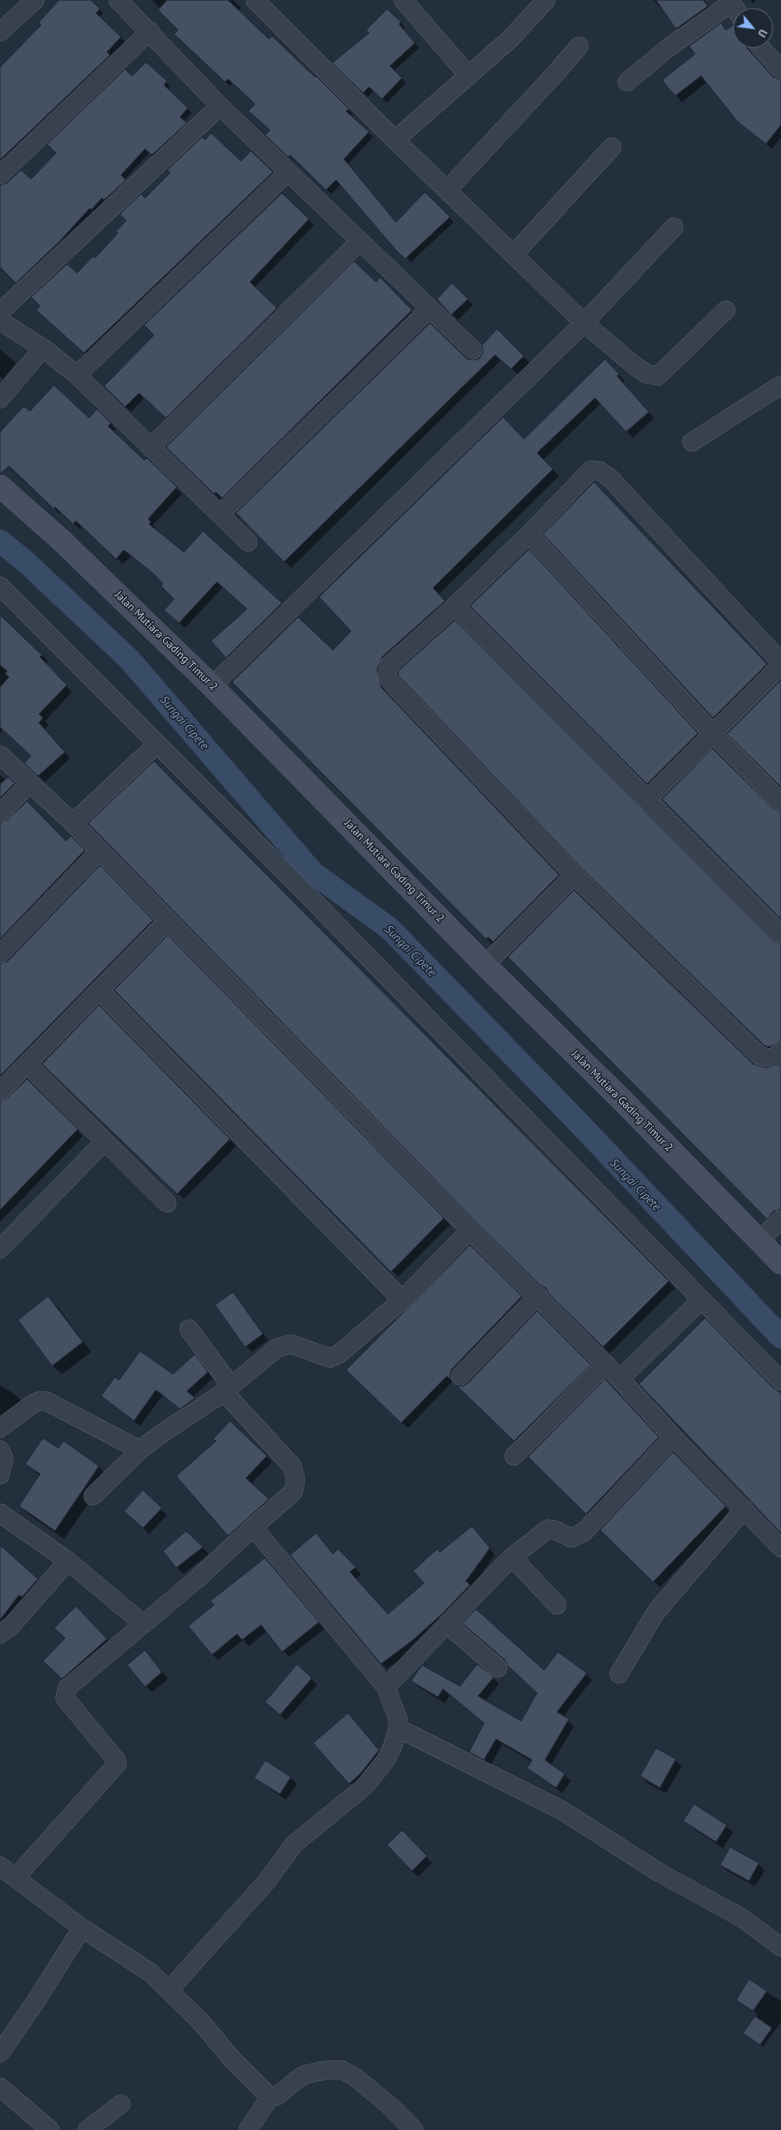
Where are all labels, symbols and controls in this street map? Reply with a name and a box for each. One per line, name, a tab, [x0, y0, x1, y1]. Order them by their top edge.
north arrow	[733, 8, 773, 48]
text: U	[755, 27, 770, 40]
street label: Jalan Mutiara Gading Timur 2	[112, 588, 220, 694]
water label: Sungai Cipete	[157, 693, 211, 753]
street label: Jalan Mutiara Gading Timur 2	[341, 817, 447, 925]
water label: Sungai Cipete	[381, 922, 439, 980]
street label: Jalan Mutiara Gading Timur 2	[569, 1048, 675, 1154]
water label: Sungai Cipete	[607, 1156, 663, 1214]

